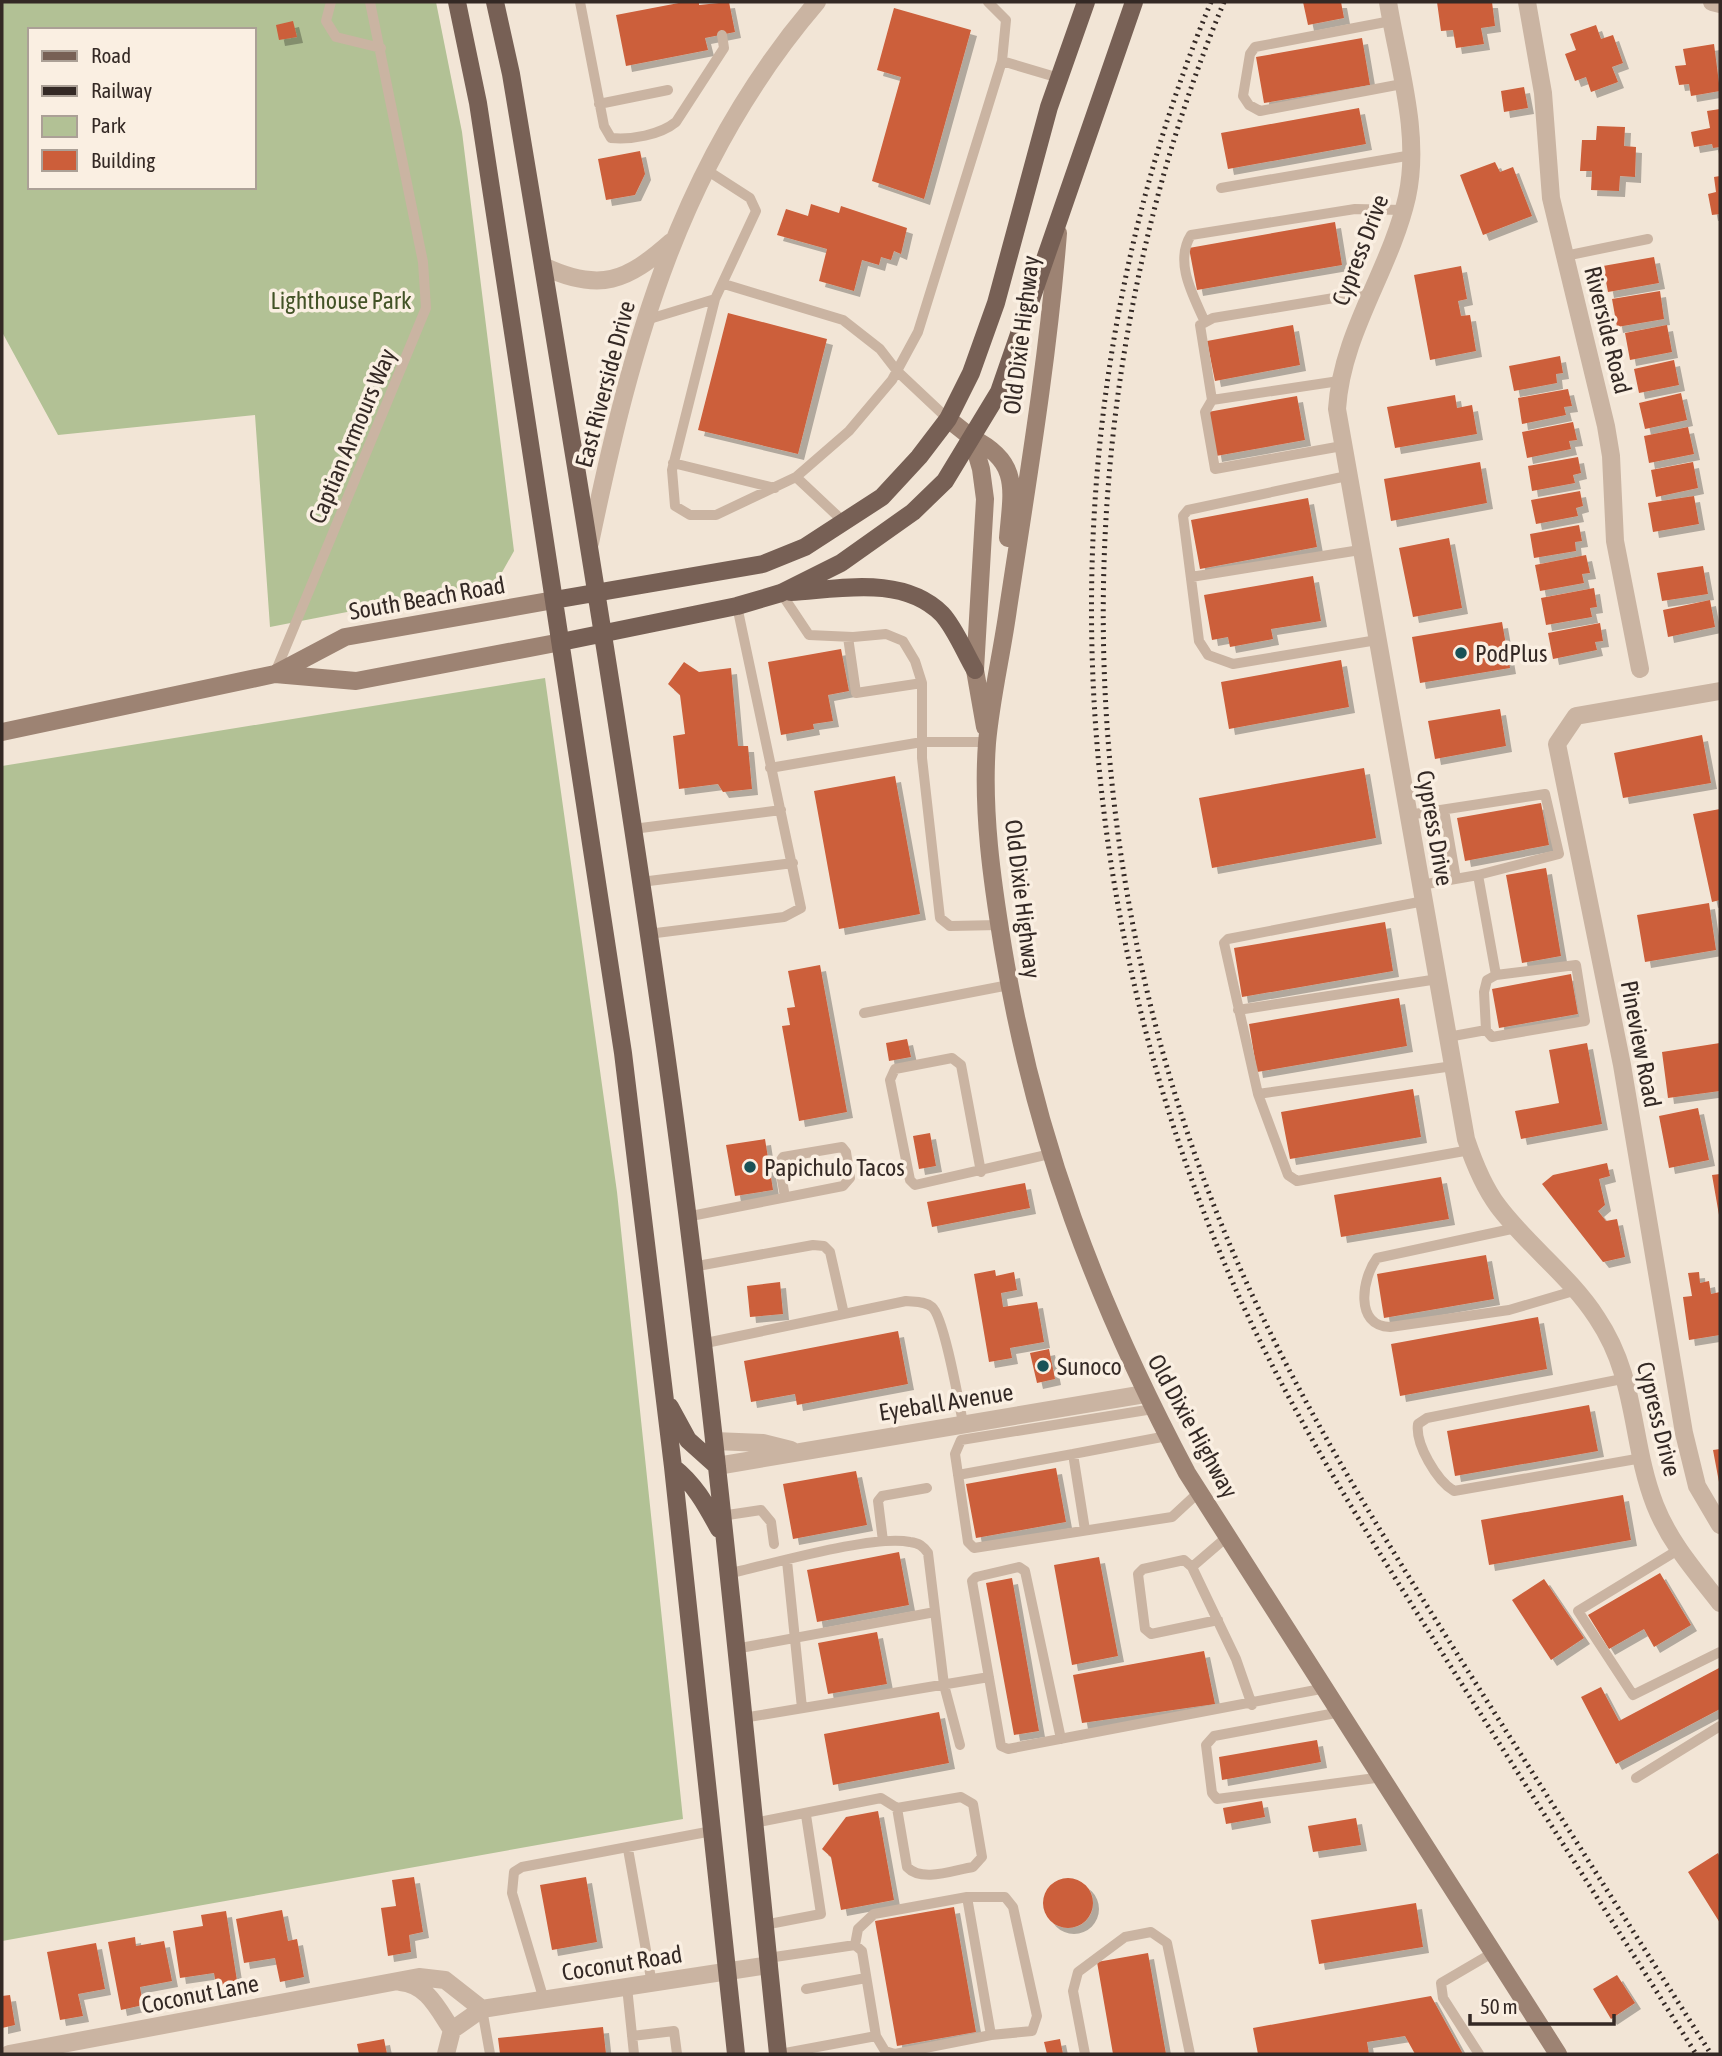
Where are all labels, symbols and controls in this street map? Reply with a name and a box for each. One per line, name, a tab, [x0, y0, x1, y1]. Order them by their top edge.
legend	[28, 28, 256, 189]
text: Road	[91, 43, 131, 67]
text: Railway	[91, 78, 153, 102]
text: Park	[91, 113, 126, 137]
text: Building	[91, 148, 155, 172]
street label: Cypress Drive	[1326, 191, 1394, 309]
street label: Old Dixie Highway	[998, 254, 1044, 416]
street label: Riverside Road	[1579, 263, 1637, 397]
park label: Lighthouse Park	[271, 287, 412, 314]
street label: East Riverside Drive	[570, 298, 640, 470]
street label: Captian Armours Way	[303, 344, 401, 528]
street label: South Beach Road	[347, 571, 507, 625]
place label: PodPlus	[1475, 640, 1547, 667]
marker: PodPlus	[1453, 645, 1469, 661]
street label: Cypress Drive	[1412, 768, 1458, 888]
street label: Old Dixie Highway	[1000, 818, 1046, 980]
street label: Pineview Road	[1615, 978, 1667, 1110]
place label: Papichulo Tacos	[764, 1154, 905, 1181]
marker: Papichulo Tacos	[742, 1159, 758, 1175]
street label: Old Dixie Highway	[1142, 1350, 1244, 1502]
place label: Sunoco	[1057, 1353, 1122, 1380]
marker: Sunoco	[1035, 1358, 1051, 1374]
street label: Cypress Drive	[1632, 1359, 1686, 1479]
street label: Eyeball Avenue	[877, 1378, 1015, 1426]
street label: Coconut Road	[560, 1940, 684, 1986]
street label: Coconut Lane	[139, 1969, 261, 2019]
scale bar	[1470, 1982, 1614, 2026]
text: 50 m	[1480, 1994, 1518, 2018]

